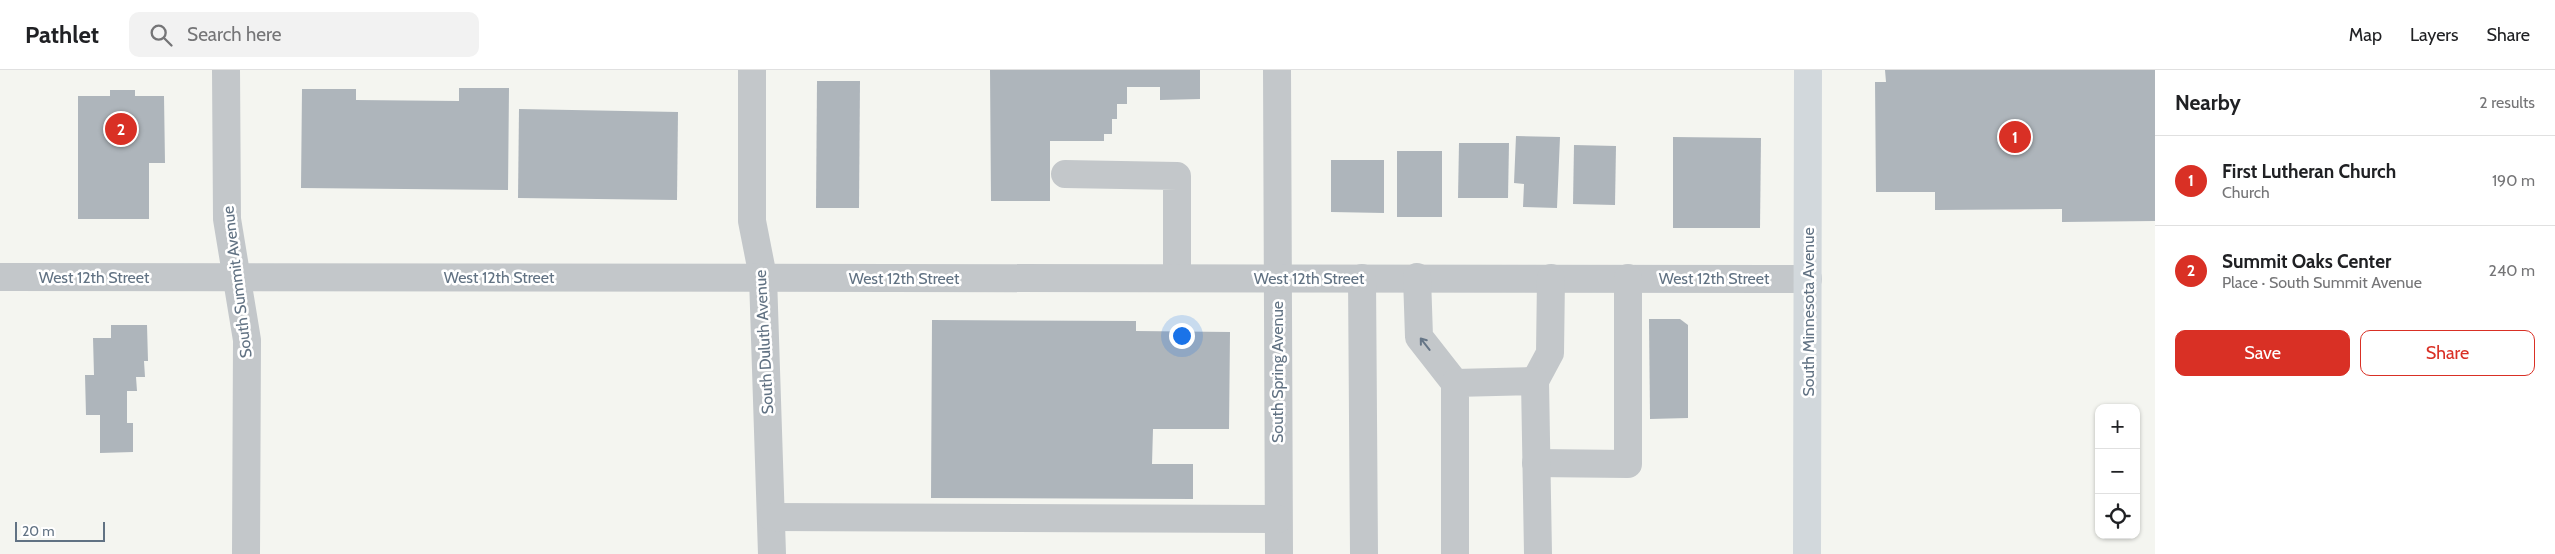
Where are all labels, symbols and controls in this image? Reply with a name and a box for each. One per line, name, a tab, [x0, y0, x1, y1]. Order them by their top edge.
search box	[129, 12, 479, 57]
text: Pathlet	[25, 20, 99, 49]
icon: search	[147, 21, 175, 49]
text: Search here	[187, 23, 281, 46]
text: Map	[2349, 24, 2382, 46]
text: Layers	[2410, 24, 2459, 46]
text: Share	[2487, 24, 2530, 46]
text: Nearby	[2175, 90, 2241, 115]
text: 2 results	[2479, 93, 2535, 112]
pin: 2	[105, 110, 137, 148]
pin: 1	[1999, 118, 2031, 156]
text: First Lutheran Church	[2222, 160, 2396, 183]
text: 1	[2188, 171, 2194, 190]
text: 190 m	[2492, 171, 2535, 190]
text: Church	[2222, 183, 2270, 202]
street label: South Summit Avenue	[218, 205, 256, 359]
street label: South Minnesota Avenue	[1799, 227, 1818, 397]
text: Summit Oaks Center	[2222, 250, 2391, 273]
text: 2	[2187, 261, 2195, 280]
text: 240 m	[2489, 261, 2535, 280]
street label: West 12th Street	[39, 268, 150, 287]
street label: West 12th Street	[444, 268, 555, 287]
street label: South Duluth Avenue	[751, 269, 777, 415]
street label: West 12th Street	[849, 269, 960, 288]
street label: West 12th Street	[1254, 269, 1365, 288]
street label: West 12th Street	[1659, 269, 1770, 288]
text: Place · South Summit Avenue	[2222, 273, 2422, 292]
street label: South Spring Avenue	[1268, 301, 1287, 443]
your location	[1169, 323, 1195, 349]
button: Save	[2175, 330, 2350, 376]
button: Share	[2360, 330, 2535, 376]
one-way arrow	[1419, 338, 1430, 351]
map controls	[2095, 404, 2140, 539]
button: +	[2095, 404, 2140, 449]
button: −	[2095, 449, 2140, 494]
button: locate	[2095, 494, 2140, 539]
scale bar	[15, 519, 105, 542]
text: 20 m	[22, 522, 55, 540]

